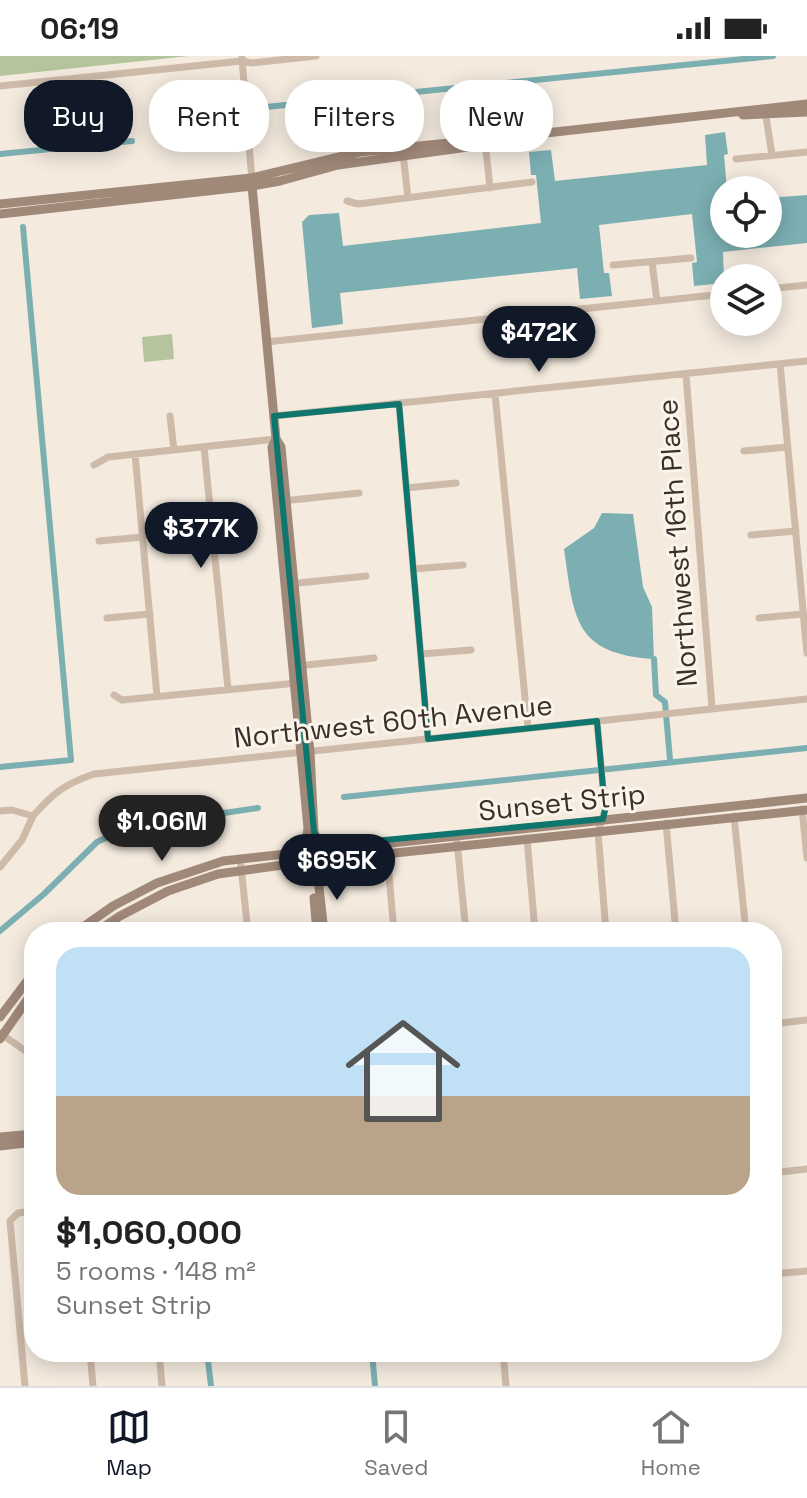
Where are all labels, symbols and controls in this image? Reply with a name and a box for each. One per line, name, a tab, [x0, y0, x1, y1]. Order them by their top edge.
text: 06:19	[40, 9, 119, 48]
chip: Buy	[24, 80, 133, 152]
chip: Rent	[149, 80, 269, 152]
chip: Filters	[285, 80, 424, 152]
chip: New	[440, 80, 553, 152]
map controls	[710, 176, 782, 336]
button: locate	[710, 176, 782, 248]
button: layers	[710, 264, 782, 336]
pin: $472K	[483, 306, 595, 374]
text: $472K	[500, 315, 578, 349]
street label: Northwest 16th Place	[649, 398, 705, 688]
pin: $377K	[145, 502, 257, 570]
text: $377K	[163, 511, 239, 545]
street label: Northwest 60th Avenue	[232, 686, 554, 756]
street label: Sunset Strip	[477, 775, 647, 829]
pin: $1.06M	[97, 795, 227, 863]
text: $1.06M	[117, 804, 207, 838]
pin: $695K	[281, 834, 393, 902]
text: $695K	[297, 843, 377, 877]
icon: home	[331, 999, 475, 1143]
text: $1,060,000	[56, 1211, 242, 1254]
text: 5 rooms · 148 m²	[56, 1254, 256, 1288]
text: Sunset Strip	[56, 1288, 212, 1322]
tab: Map	[106, 1405, 152, 1481]
tab: Saved	[364, 1405, 429, 1481]
tab: Home	[641, 1405, 701, 1481]

